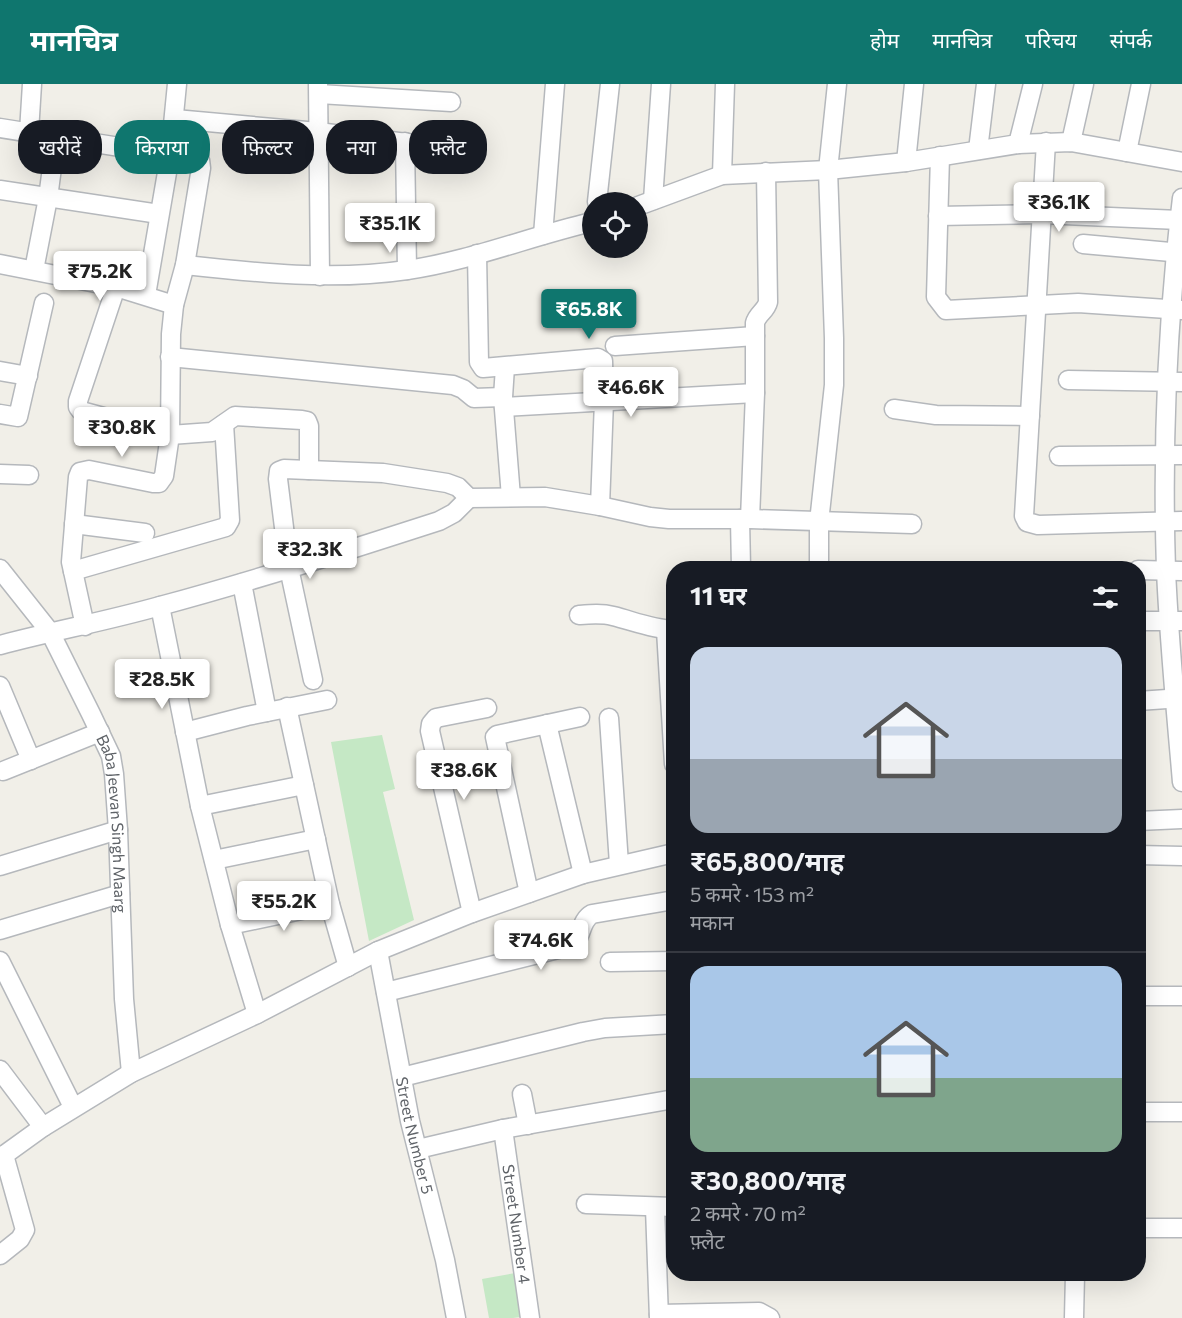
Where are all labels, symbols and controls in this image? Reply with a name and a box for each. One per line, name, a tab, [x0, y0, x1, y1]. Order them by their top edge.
text: मानचित्र	[30, 23, 118, 57]
text: होम	[870, 27, 899, 52]
text: मानचित्र	[932, 27, 992, 52]
text: परिचय	[1025, 27, 1077, 52]
text: संपर्क	[1110, 27, 1152, 52]
chip: खरीदें	[18, 120, 102, 174]
chip: किराया	[114, 120, 210, 174]
chip: फ़िल्टर	[222, 120, 314, 174]
chip: नया	[326, 120, 397, 174]
chip: फ़्लैट	[409, 120, 487, 174]
pin: ₹36.1K	[1010, 182, 1108, 233]
text: ₹36.1K	[1028, 189, 1090, 213]
map controls	[582, 192, 648, 258]
button: locate	[582, 192, 648, 258]
pin: ₹35.1K	[341, 203, 439, 254]
text: ₹35.1K	[359, 210, 421, 234]
pin: ₹75.2K	[51, 251, 149, 302]
text: ₹75.2K	[67, 258, 133, 282]
pin: ₹65.8K	[540, 289, 638, 340]
text: ₹65.8K	[555, 296, 623, 320]
pin: ₹46.6K	[582, 367, 680, 418]
text: ₹46.6K	[597, 374, 665, 398]
pin: ₹30.8K	[73, 407, 171, 458]
text: ₹30.8K	[88, 414, 156, 438]
pin: ₹32.3K	[261, 529, 359, 580]
text: ₹32.3K	[277, 536, 343, 560]
text: 11 घर	[690, 579, 747, 610]
icon: filters	[1089, 581, 1122, 614]
pin: ₹28.5K	[113, 659, 211, 710]
text: ₹28.5K	[129, 666, 195, 690]
icon: home	[852, 686, 960, 794]
street label: Baba Jeevan Singh Maarg	[93, 731, 131, 914]
pin: ₹38.6K	[415, 750, 513, 801]
text: ₹38.6K	[430, 757, 498, 781]
text: ₹65,800/माह	[690, 845, 844, 876]
pin: ₹55.2K	[235, 881, 333, 932]
text: 5 कमरे · 153 m²	[690, 882, 814, 906]
text: ₹55.2K	[251, 888, 317, 912]
text: मकान	[690, 910, 734, 934]
pin: ₹74.6K	[492, 920, 590, 971]
text: ₹74.6K	[508, 927, 574, 951]
icon: home	[852, 1005, 960, 1113]
street label: Street Number 5	[393, 1075, 438, 1196]
street label: Street Number 4	[499, 1163, 535, 1285]
text: ₹30,800/माह	[690, 1164, 846, 1195]
text: 2 कमरे · 70 m²	[690, 1201, 806, 1225]
text: फ़्लैट	[690, 1229, 725, 1253]

